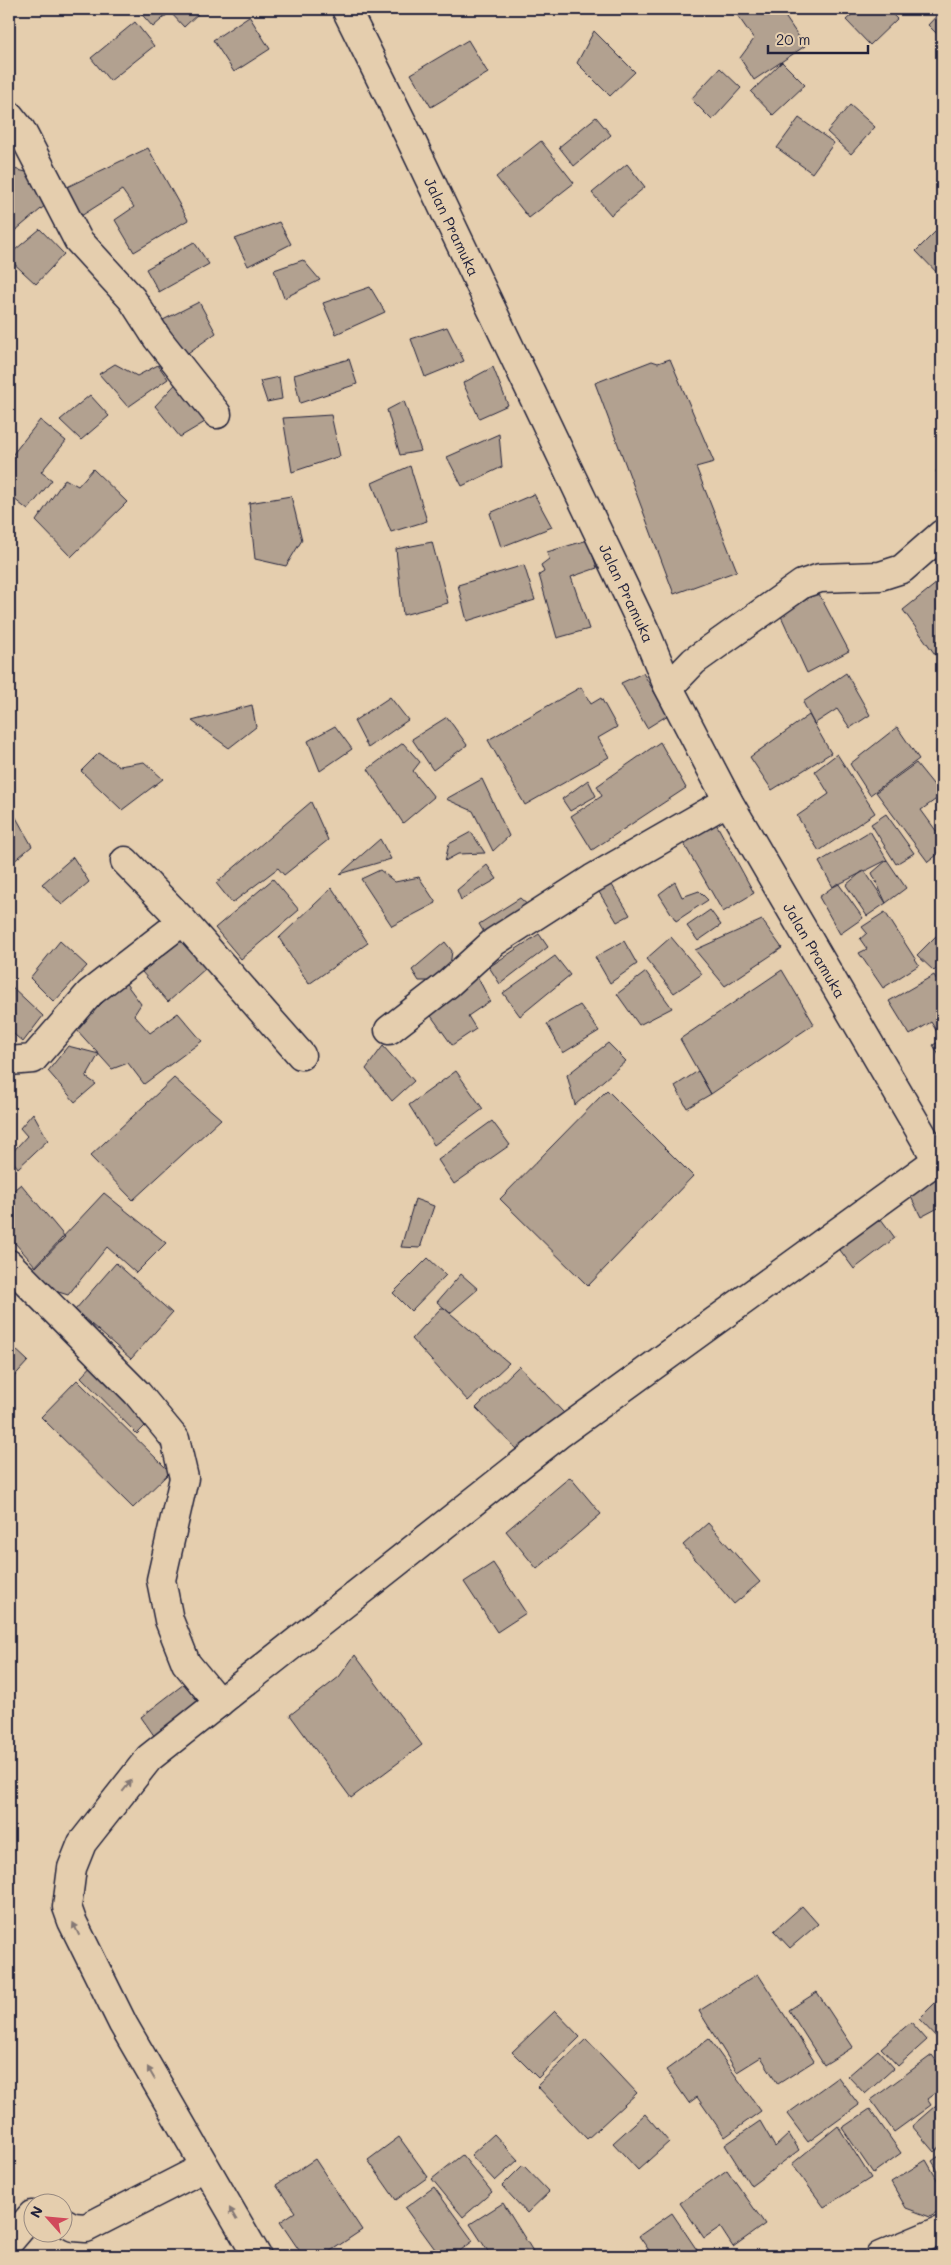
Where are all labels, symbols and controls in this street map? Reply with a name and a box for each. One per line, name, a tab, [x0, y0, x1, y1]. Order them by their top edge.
scale bar	[768, 22, 868, 54]
text: 20 m	[776, 29, 810, 49]
street label: Jalan Pramuka	[420, 174, 484, 279]
street label: Jalan Pramuka	[595, 540, 659, 645]
street label: Jalan Pramuka	[779, 899, 850, 1002]
one-way arrow	[121, 1780, 132, 1793]
one-way arrow	[72, 1922, 80, 1936]
one-way arrow	[147, 2067, 156, 2080]
north arrow	[22, 2192, 72, 2242]
text: N	[25, 2203, 47, 2221]
one-way arrow	[228, 2207, 237, 2221]

